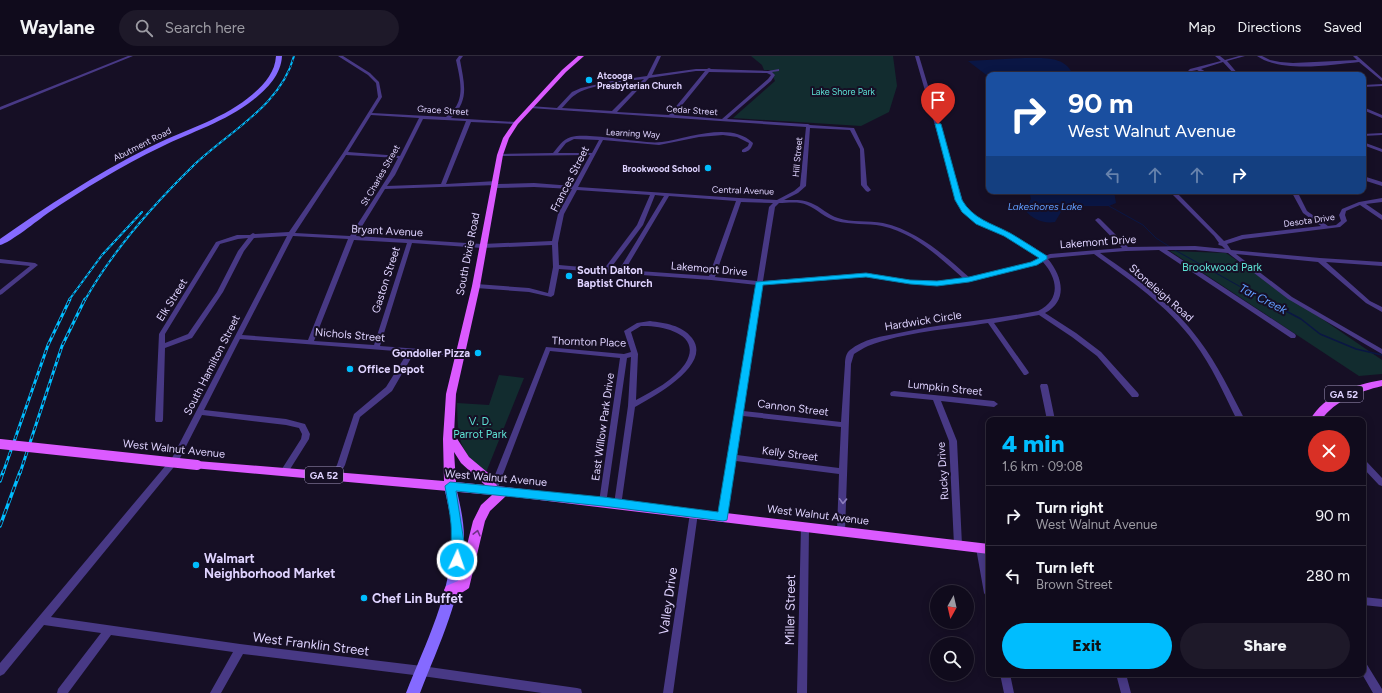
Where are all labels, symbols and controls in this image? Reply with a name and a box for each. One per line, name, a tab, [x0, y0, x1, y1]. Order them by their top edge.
search box	[119, 10, 399, 46]
text: Waylane	[20, 16, 95, 39]
icon: search	[133, 17, 155, 39]
text: Search here	[165, 19, 245, 37]
text: Map	[1188, 19, 1216, 36]
text: Directions	[1238, 19, 1301, 36]
text: Saved	[1323, 19, 1362, 36]
place label: Atcooga Presbyterian Church	[597, 70, 682, 91]
marker: Atcooga Presbyterian Church	[584, 75, 594, 85]
pin	[921, 83, 955, 124]
park label: Lake Shore Park	[811, 86, 875, 97]
text: 90 m	[1068, 86, 1133, 120]
icon: right	[1002, 88, 1054, 140]
icon: arrive	[927, 89, 949, 111]
street label: Grace Street	[417, 103, 470, 117]
street label: Cedar Street	[666, 103, 719, 117]
text: West Walnut Avenue	[1068, 120, 1236, 142]
street label: Abutment Road	[111, 125, 173, 163]
street label: Learning Way	[606, 126, 661, 140]
street label: Hill Street	[790, 136, 804, 178]
street label: St Charles Street	[358, 142, 402, 208]
street label: Frances Street	[548, 144, 592, 214]
place label: Brookwood School	[622, 163, 700, 174]
marker: Brookwood School	[703, 163, 713, 173]
icon: left	[1102, 164, 1124, 186]
icon: ahead	[1144, 164, 1166, 186]
icon: ahead	[1186, 164, 1208, 186]
icon: right	[1228, 164, 1250, 186]
street label: Central Avenue	[712, 183, 774, 197]
water label: Lakeshores Lake	[1008, 200, 1083, 213]
street label: South Dixie Road	[454, 211, 482, 297]
street label: Desota Drive	[1283, 211, 1335, 229]
street label: Bryant Avenue	[351, 223, 423, 239]
street label: Lakemont Drive	[1059, 233, 1137, 251]
street label: Gaston Street	[369, 245, 403, 315]
street label: Lakemont Drive	[670, 259, 748, 279]
park label: Brookwood Park	[1182, 261, 1263, 274]
street label: Stoneleigh Road	[1126, 262, 1196, 324]
place label: South Dalton Baptist Church	[577, 264, 653, 290]
marker: South Dalton Baptist Church	[564, 271, 574, 281]
street label: Elk Street	[154, 276, 190, 324]
water label: Tar Creek	[1237, 281, 1290, 317]
street label: Hardwick Circle	[884, 308, 962, 334]
street label: South Hamilton Street	[181, 313, 243, 417]
street label: Nichols Street	[314, 325, 386, 345]
street label: Thornton Place	[552, 334, 626, 350]
place label: Gondolier Pizza	[392, 347, 470, 360]
marker: Gondolier Pizza	[473, 348, 483, 358]
place label: Office Depot	[358, 363, 425, 376]
marker: Office Depot	[345, 364, 355, 374]
street label: East Willow Park Drive	[589, 372, 617, 482]
street label: Lumpkin Street	[907, 378, 983, 398]
road number: GA 52	[1325, 386, 1363, 402]
street label: Cannon Street	[757, 397, 829, 419]
park label: V. D. Parrot Park	[453, 415, 507, 441]
text: 4 min	[1002, 429, 1064, 458]
button: close	[1308, 430, 1350, 472]
street label: West Walnut Avenue	[122, 437, 226, 461]
street label: Rucky Drive	[934, 441, 952, 501]
street label: Kelly Street	[761, 444, 819, 464]
text: 1.6 km · 09:08	[1002, 459, 1083, 474]
road number: GA 52	[305, 467, 343, 483]
street label: West Walnut Avenue	[444, 467, 548, 489]
one-way arrow	[838, 498, 847, 504]
text: Turn right	[1036, 499, 1104, 517]
street label: West Walnut Avenue	[766, 502, 870, 528]
icon: right	[1002, 505, 1024, 527]
text: 90 m	[1315, 507, 1350, 525]
text: West Walnut Avenue	[1036, 517, 1157, 532]
one-way arrow	[472, 530, 480, 536]
position arrow	[436, 539, 478, 581]
place label: Walmart Neighborhood Market	[204, 551, 336, 581]
text: Turn left	[1036, 559, 1094, 577]
marker: Walmart Neighborhood Market	[191, 560, 201, 570]
icon: left	[1002, 565, 1024, 587]
street label: Valley Drive	[656, 566, 680, 636]
text: 280 m	[1306, 567, 1350, 585]
street label: Miller Street	[782, 574, 798, 646]
text: Brown Street	[1036, 577, 1113, 592]
north arrow	[930, 585, 974, 629]
map controls	[930, 585, 974, 681]
place label: Chef Lin Buffet	[372, 591, 463, 606]
marker: Chef Lin Buffet	[359, 593, 369, 603]
button: Exit	[1002, 623, 1172, 669]
button: Share	[1180, 623, 1350, 669]
street label: West Franklin Street	[252, 629, 370, 659]
button: search	[930, 637, 974, 681]

